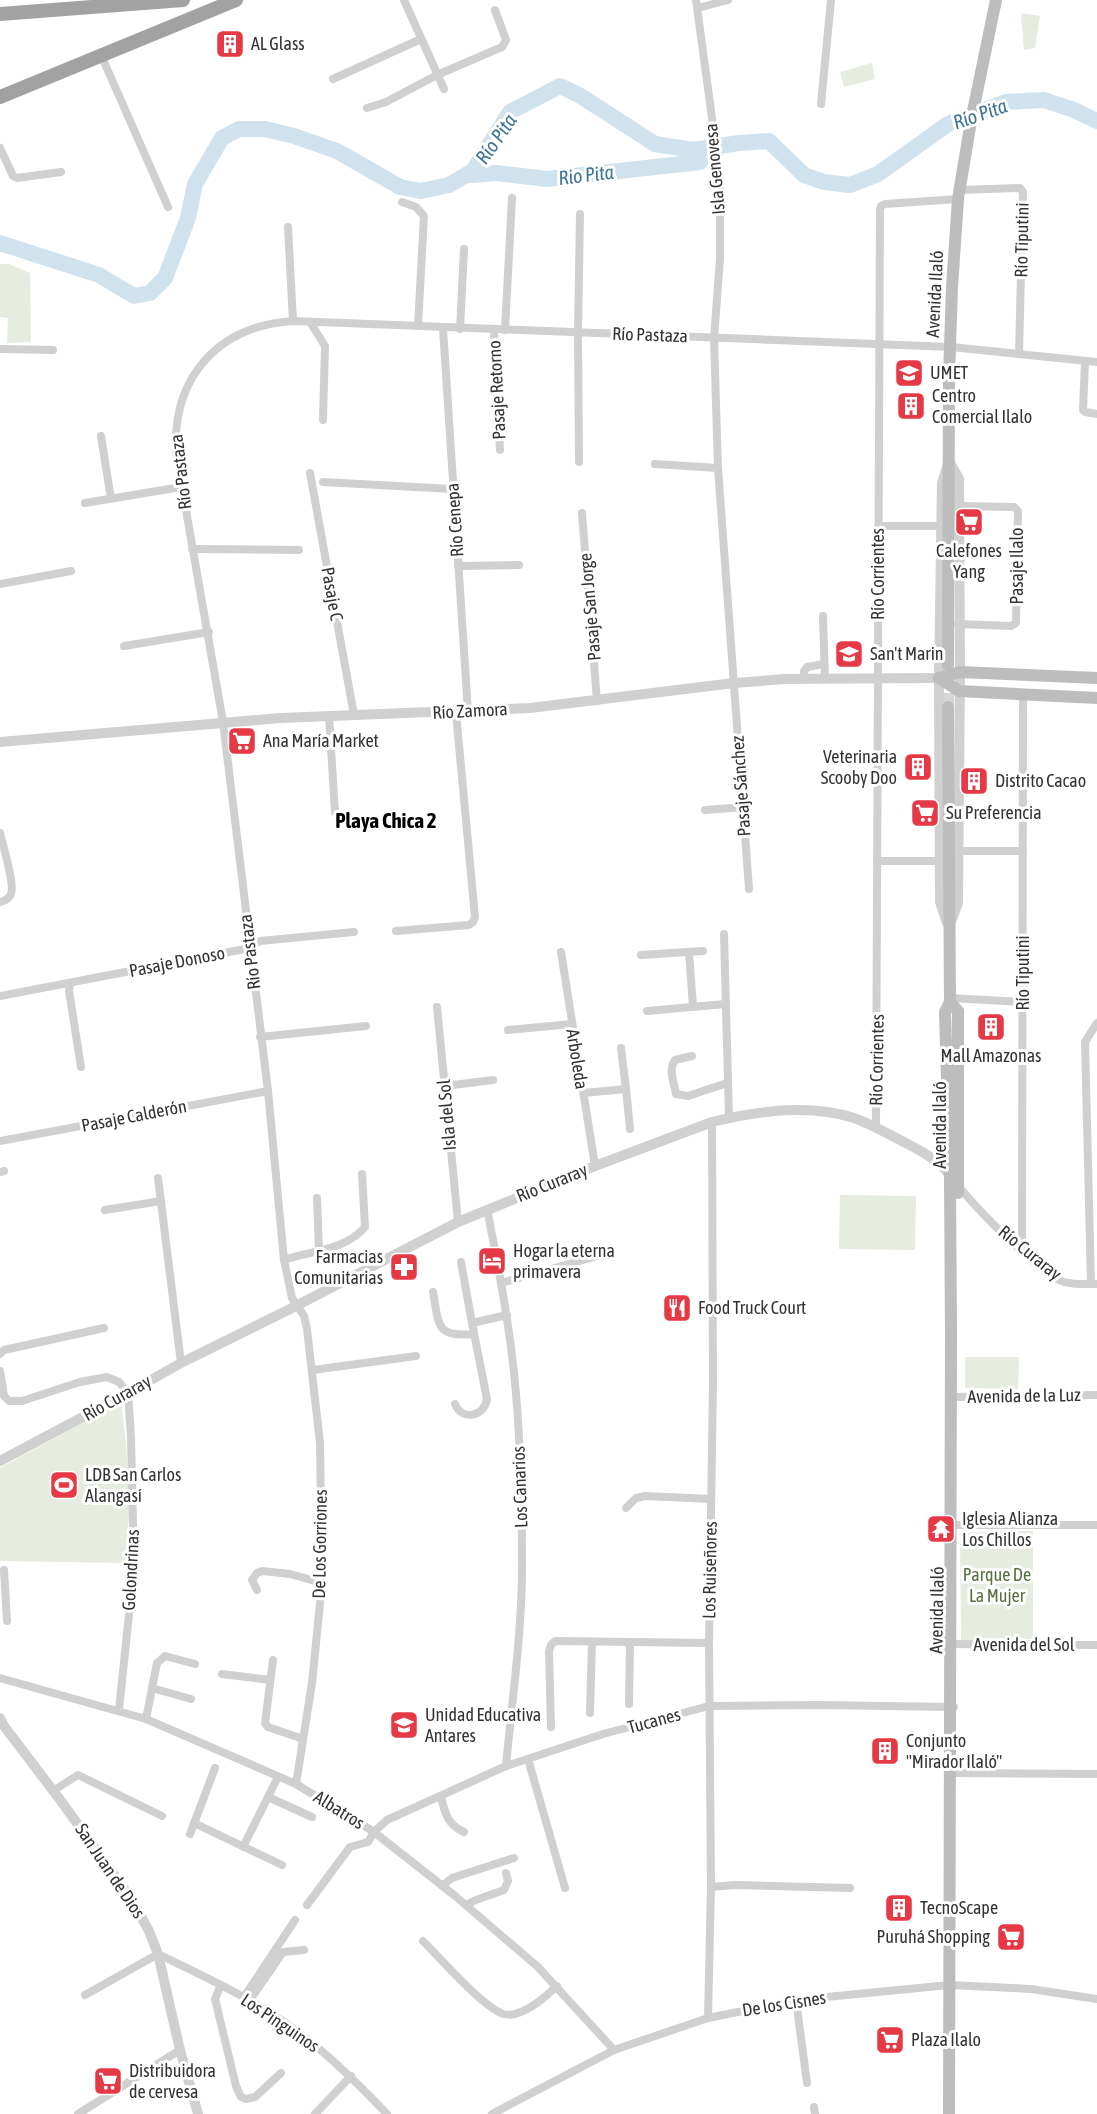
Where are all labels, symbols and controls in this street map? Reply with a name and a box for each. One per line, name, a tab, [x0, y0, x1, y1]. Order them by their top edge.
building icon: AL Glass	[214, 28, 246, 60]
place label: AL Glass	[251, 33, 305, 54]
water label: Río Pita	[950, 94, 1010, 133]
water label: Río Pita	[470, 109, 521, 168]
street label: Isla Genovesa	[700, 123, 729, 215]
water label: Rio Pita	[557, 160, 615, 189]
street label: Río Tiputini	[1010, 202, 1033, 278]
street label: Avenida Ilaló	[922, 250, 947, 338]
street label: Río Pastaza	[612, 323, 688, 346]
street label: Pasaje Retorno	[483, 340, 510, 440]
school or university icon: UMET	[893, 357, 925, 389]
place label: UMET	[930, 362, 968, 383]
place label: Centro Comercial Ilalo	[932, 385, 1032, 427]
building icon: Centro Comercial Ilalo	[895, 390, 927, 422]
street label: Río Pastaza	[165, 433, 196, 511]
street label: Río Cenepa	[441, 482, 468, 558]
supermarket icon: Calefones Yang	[953, 506, 985, 538]
street label: Pasaje Ilalo	[1006, 527, 1027, 605]
street label: Río Corrientes	[867, 528, 888, 620]
place label: Calefones Yang	[936, 540, 1002, 582]
street label: Pasaje San Jorge	[574, 552, 605, 662]
street label: Pasaje C	[317, 565, 348, 623]
school or university icon: San't Marin	[833, 638, 865, 670]
place label: San't Marin	[870, 643, 944, 664]
street label: Río Zamora	[432, 698, 508, 723]
supermarket icon: Ana María Market	[226, 725, 258, 757]
place label: Ana María Market	[263, 730, 379, 751]
street label: Pasaje Sánchez	[726, 734, 754, 837]
place label: Veterinaria Scooby Doo	[821, 746, 897, 788]
building icon: Veterinaria Scooby Doo	[902, 751, 934, 783]
building icon: Distrito Cacao	[958, 765, 990, 797]
place label: Distrito Cacao	[995, 770, 1086, 791]
supermarket icon: Su Preferencia	[909, 797, 941, 829]
place label: Su Preferencia	[946, 802, 1042, 823]
district label: Playa Chica 2	[335, 808, 437, 832]
street label: Río Pastaza	[234, 913, 265, 991]
street label: Río Tiputini	[1012, 935, 1033, 1011]
street label: Pasaje Donoso	[127, 942, 226, 981]
building icon: Mall Amazonas	[975, 1011, 1007, 1043]
street label: Río Corrientes	[865, 1014, 888, 1106]
street label: Arboleda	[562, 1027, 593, 1091]
place label: Mall Amazonas	[941, 1045, 1041, 1066]
street label: Isla del Sol	[433, 1078, 460, 1151]
street label: Avenida Ilaló	[929, 1081, 950, 1169]
street label: Pasaje Calderón	[80, 1095, 188, 1136]
street label: Río Curaray	[513, 1159, 590, 1206]
street label: Río Curaray	[995, 1221, 1066, 1284]
place label: Hogar la eterna primavera	[513, 1240, 615, 1282]
hotel icon: Hogar la eterna primavera	[476, 1245, 508, 1277]
place label: Farmacias Comunitarias	[294, 1246, 383, 1288]
pharmacy icon: Farmacias Comunitarias	[388, 1251, 420, 1283]
restaurant icon: Food Truck Court	[661, 1292, 693, 1324]
place label: Food Truck Court	[698, 1297, 806, 1318]
street label: Río Curaray	[79, 1370, 155, 1425]
street label: Avenida de la Luz	[967, 1384, 1081, 1407]
street label: Los Canarios	[508, 1446, 531, 1528]
place label: LDB San Carlos Alangasí	[85, 1464, 181, 1506]
sports icon: LDB San Carlos Alangasí	[48, 1469, 80, 1501]
street label: De Los Gorriones	[308, 1489, 331, 1599]
place label: Iglesia Alianza Los Chillos	[962, 1508, 1058, 1550]
temple icon: Iglesia Alianza Los Chillos	[925, 1513, 957, 1545]
street label: Los Ruiseñores	[698, 1521, 721, 1619]
street label: Golondrinas	[118, 1529, 143, 1611]
park label: Parque De La Mujer	[963, 1564, 1031, 1606]
street label: Avenida Ilaló	[925, 1566, 948, 1654]
street label: Avenida del Sol	[973, 1634, 1075, 1655]
street label: Tucanes	[625, 1703, 683, 1738]
place label: Unidad Educativa Antares	[425, 1704, 541, 1746]
school or university icon: Unidad Educativa Antares	[388, 1709, 420, 1741]
place label: Conjunto "Mirador Ilaló"	[906, 1730, 1002, 1772]
building icon: Conjunto "Mirador Ilaló"	[869, 1735, 901, 1767]
street label: Albatros	[310, 1786, 368, 1833]
street label: San Juan de Dios	[71, 1820, 150, 1922]
building icon: TecnoScape	[883, 1892, 915, 1924]
place label: TecnoScape	[920, 1897, 998, 1918]
supermarket icon: Puruhá Shopping	[995, 1921, 1027, 1953]
place label: Puruhá Shopping	[876, 1926, 990, 1947]
street label: De los Cisnes	[741, 1987, 827, 2020]
street label: Los Pinguinos	[237, 1989, 323, 2056]
supermarket icon: Plaza Ilalo	[874, 2024, 906, 2056]
place label: Plaza Ilalo	[911, 2029, 981, 2050]
place label: Distribuidora de cervesa	[129, 2060, 216, 2102]
supermarket icon: Distribuidora de cervesa	[92, 2065, 124, 2097]

